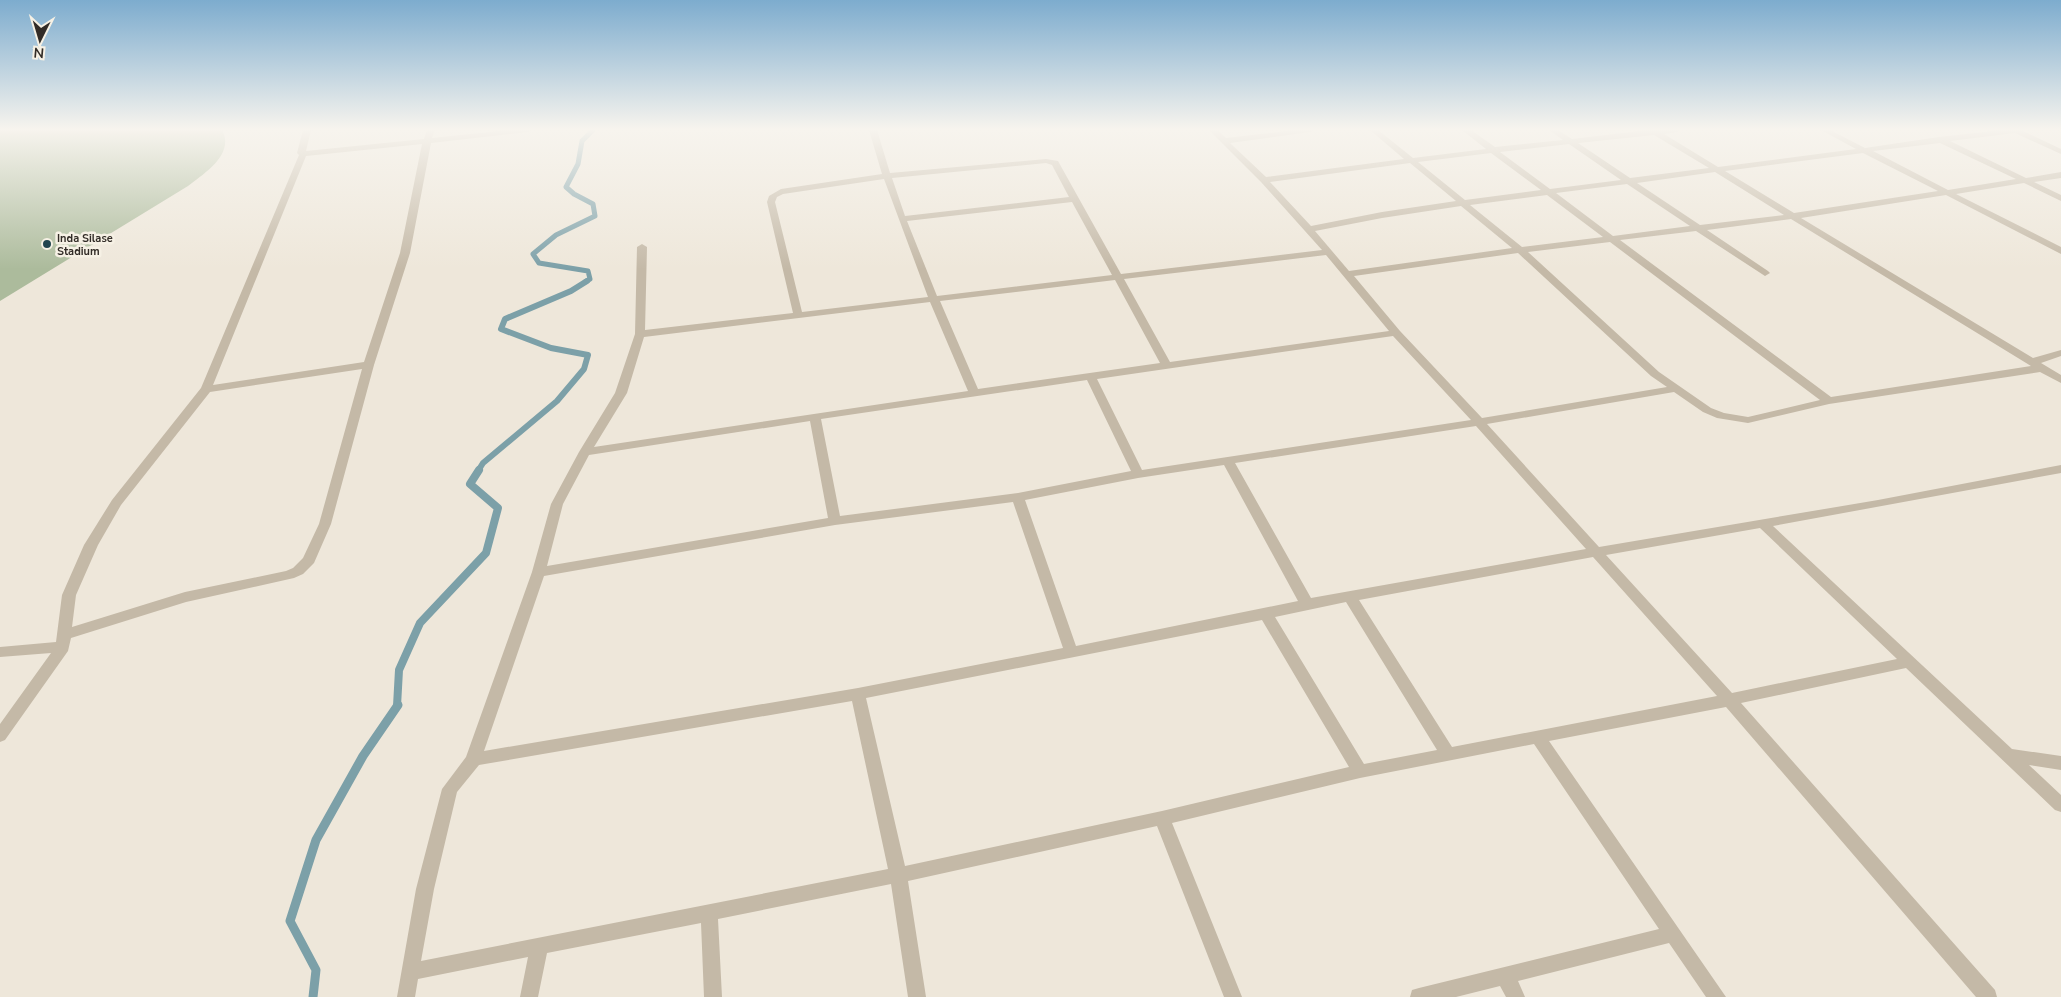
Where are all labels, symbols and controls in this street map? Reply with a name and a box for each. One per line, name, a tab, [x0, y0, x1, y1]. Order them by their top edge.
north arrow	[15, 15, 65, 65]
text: N	[33, 43, 45, 62]
place label: Inda Silase Stadium	[57, 231, 113, 259]
marker: Inda Silase Stadium	[41, 238, 53, 250]

